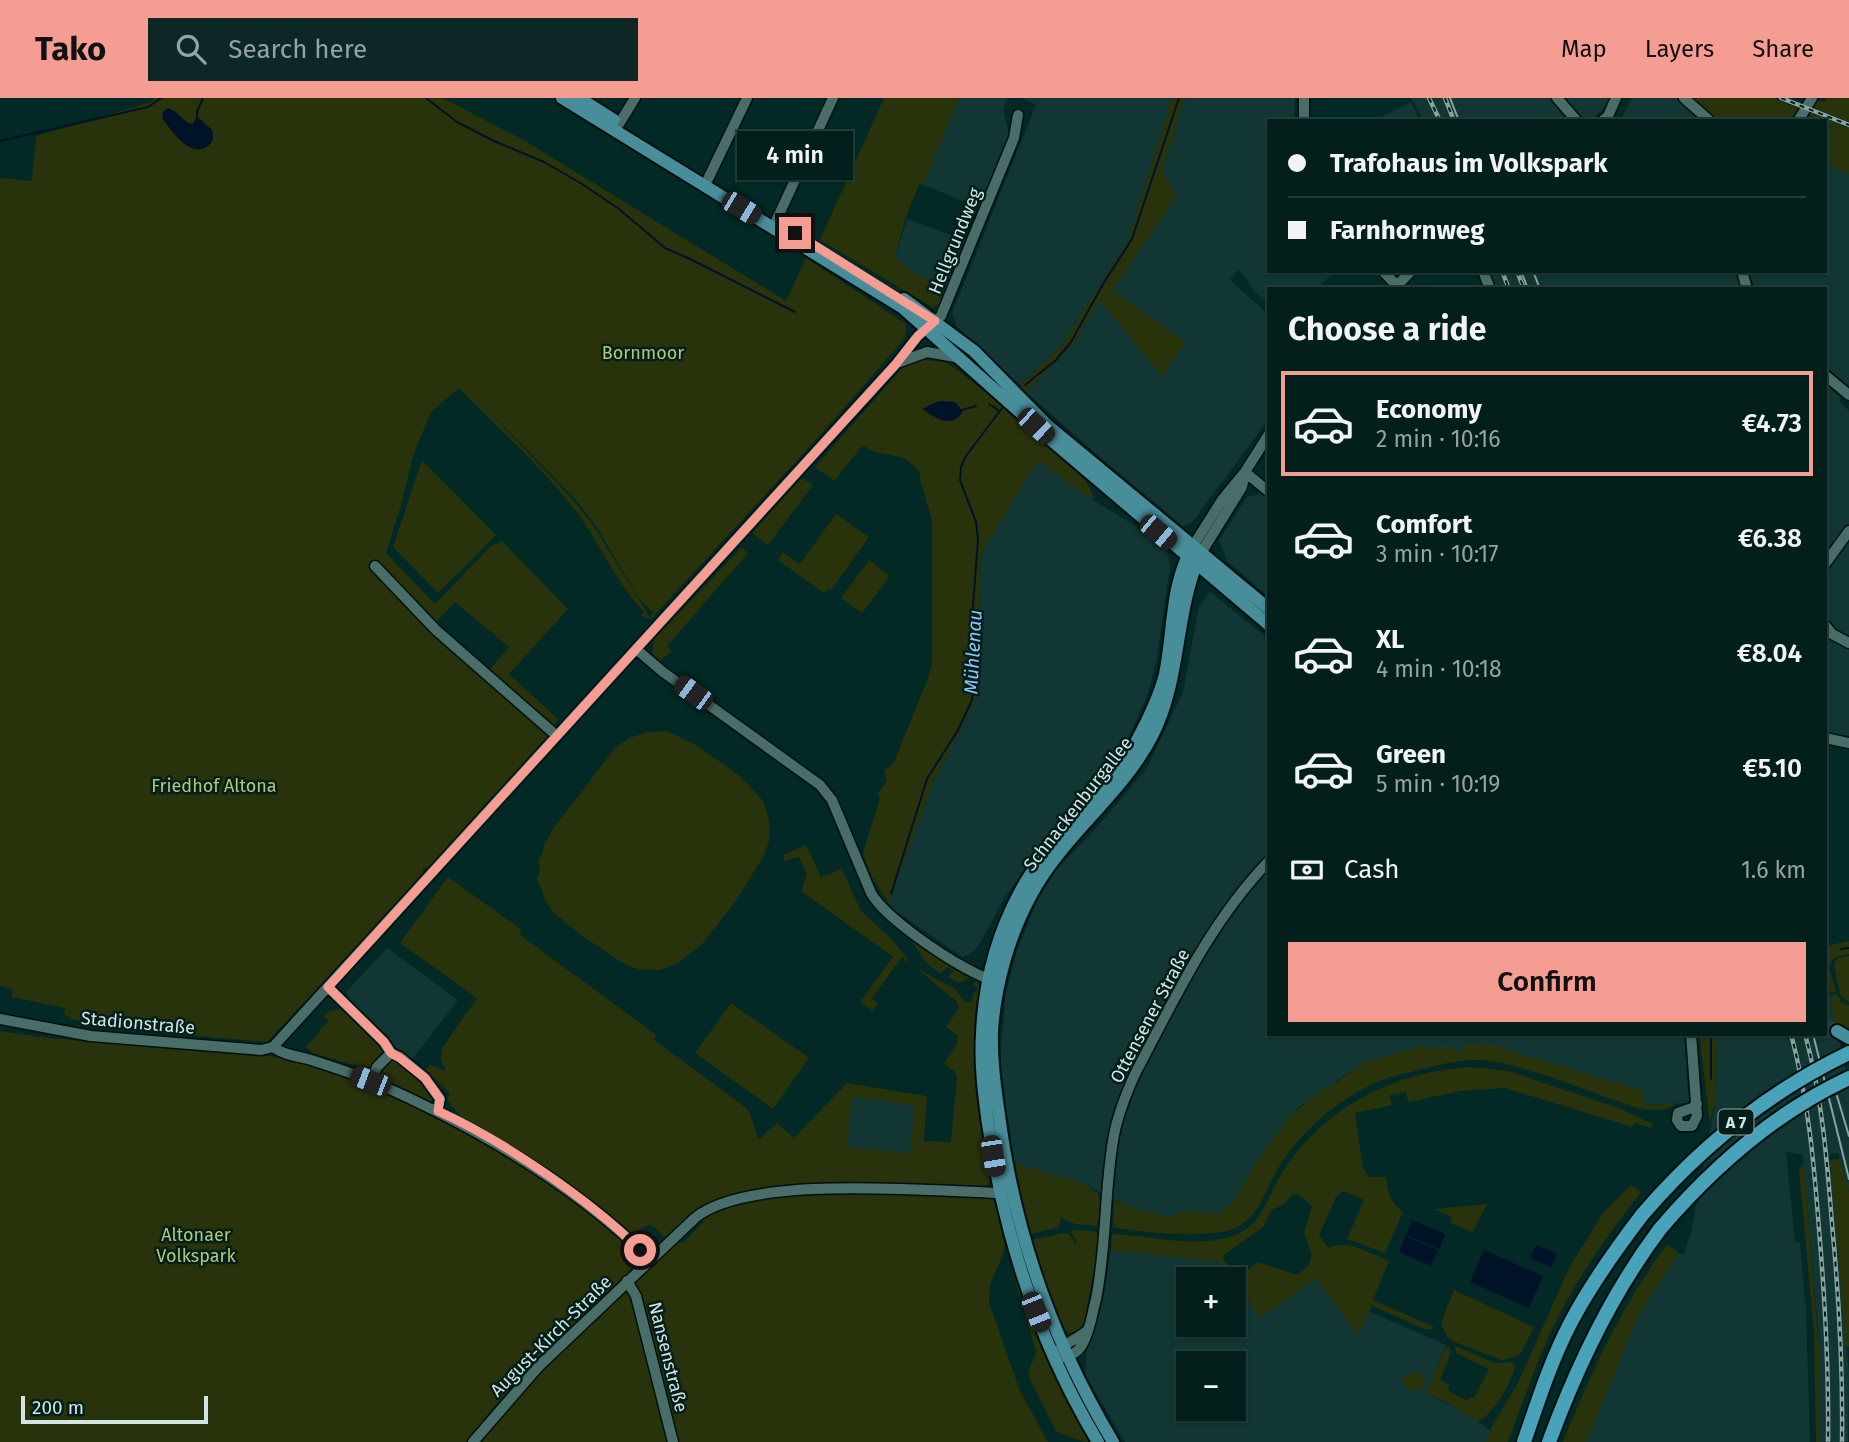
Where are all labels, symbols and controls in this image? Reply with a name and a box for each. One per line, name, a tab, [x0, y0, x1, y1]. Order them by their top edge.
search box	[148, 18, 638, 81]
text: Tako	[35, 29, 106, 69]
icon: search	[172, 30, 210, 68]
text: Search here	[228, 34, 367, 65]
text: Map	[1561, 35, 1607, 63]
text: Layers	[1645, 35, 1714, 63]
text: Share	[1752, 35, 1814, 63]
callout: 4 min	[737, 131, 853, 180]
text: 4 min	[766, 141, 824, 169]
text: Trafohaus im Volkspark	[1330, 148, 1608, 179]
street label: Hellgrundweg	[924, 184, 987, 297]
car	[718, 188, 765, 228]
text: Farnhornweg	[1330, 215, 1485, 246]
route end	[779, 217, 811, 249]
text: Choose a ride	[1288, 310, 1486, 348]
park label: Bornmoor	[602, 342, 684, 364]
icon: car	[1292, 392, 1355, 455]
text: Economy	[1376, 394, 1482, 425]
car	[1014, 404, 1059, 448]
text: €4.73	[1742, 408, 1802, 439]
text: 2 min · 10:16	[1376, 425, 1500, 453]
icon: car	[1292, 507, 1355, 570]
text: Comfort	[1376, 509, 1472, 540]
car	[1136, 510, 1181, 554]
text: €6.38	[1738, 523, 1802, 554]
text: 3 min · 10:17	[1376, 540, 1499, 568]
water label: Mühlenau	[959, 609, 987, 695]
icon: car	[1292, 622, 1355, 685]
text: XL	[1376, 624, 1404, 655]
text: €8.04	[1737, 638, 1802, 669]
text: 4 min · 10:18	[1376, 655, 1502, 683]
car	[670, 672, 717, 714]
street label: Schnackenburgallee	[1019, 733, 1137, 875]
icon: car	[1292, 737, 1355, 800]
text: Green	[1376, 739, 1446, 770]
text: €5.10	[1742, 753, 1802, 784]
text: 5 min · 10:19	[1376, 770, 1500, 798]
park label: Friedhof Altona	[151, 775, 277, 797]
icon: cash	[1288, 851, 1326, 889]
text: Cash	[1344, 854, 1400, 885]
text: 1.6 km	[1741, 856, 1806, 884]
button: Confirm	[1288, 942, 1806, 1022]
street label: Ottensener Straße	[1105, 945, 1195, 1087]
street label: Stadionstraße	[80, 1007, 196, 1039]
car	[347, 1064, 394, 1098]
road number: A 7	[1718, 1110, 1754, 1134]
car	[980, 1134, 1007, 1178]
park label: Altonaer Volkspark	[156, 1224, 236, 1267]
route start	[624, 1234, 656, 1266]
map controls	[1176, 1267, 1246, 1421]
button: +	[1176, 1267, 1246, 1337]
street label: August-Kirch-Straße	[486, 1271, 616, 1401]
car	[1019, 1289, 1054, 1335]
street label: Nansenstraße	[644, 1300, 692, 1414]
button: −	[1176, 1351, 1246, 1421]
scale bar	[21, 1393, 208, 1425]
text: 200 m	[32, 1396, 84, 1419]

